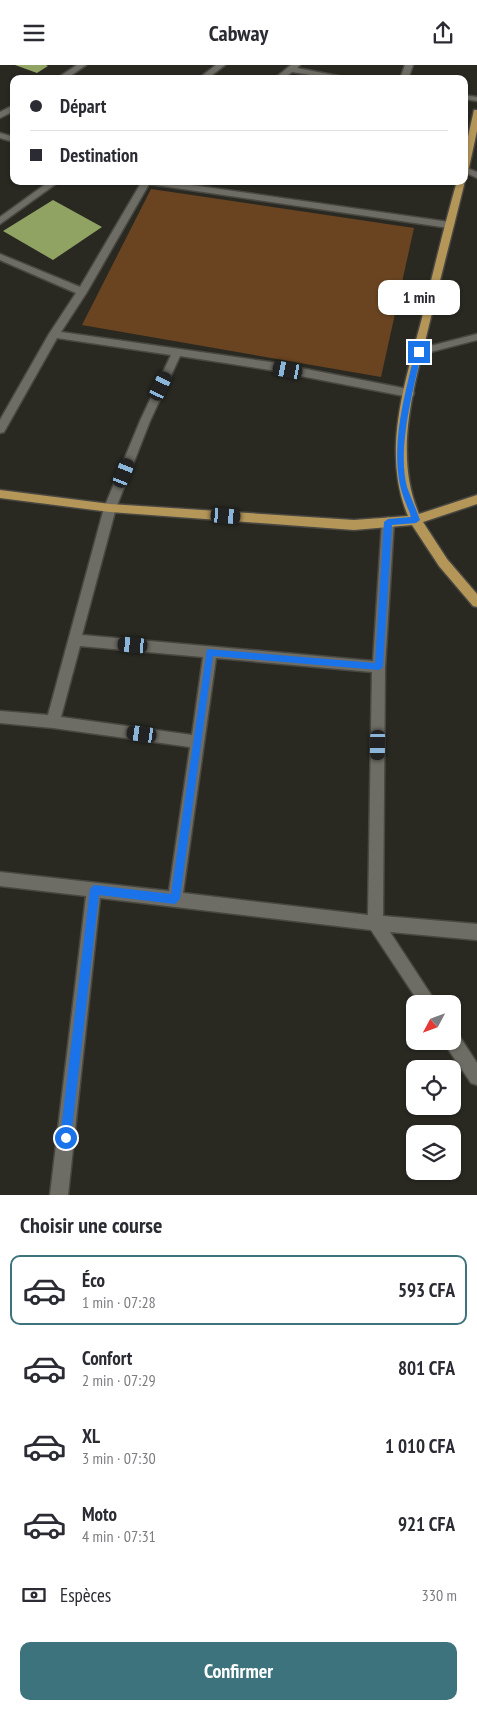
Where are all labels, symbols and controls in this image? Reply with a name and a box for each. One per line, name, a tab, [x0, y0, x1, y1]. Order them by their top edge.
icon: menu	[20, 19, 48, 47]
text: Cabway	[209, 19, 268, 47]
icon: share	[429, 19, 457, 47]
text: Départ	[60, 94, 106, 118]
text: Destination	[60, 143, 138, 167]
callout: 1 min	[378, 279, 460, 315]
text: 1 min	[403, 287, 435, 307]
route end	[408, 341, 430, 363]
car	[271, 360, 304, 380]
car	[147, 369, 174, 403]
car	[111, 456, 136, 490]
car	[210, 507, 241, 525]
car	[117, 636, 148, 654]
car	[126, 724, 157, 744]
car	[370, 730, 385, 760]
north arrow	[406, 995, 461, 1050]
map controls	[406, 995, 461, 1180]
button: locate	[406, 1060, 461, 1115]
button: layers	[406, 1125, 461, 1180]
route start	[55, 1127, 77, 1149]
text: Choisir une course	[20, 1211, 162, 1239]
icon: car	[22, 1268, 67, 1313]
text: Éco	[82, 1268, 105, 1292]
text: 593 CFA	[398, 1278, 455, 1302]
text: 1 min · 07:28	[82, 1292, 156, 1312]
icon: car	[22, 1346, 67, 1391]
text: Confort	[82, 1346, 132, 1370]
text: 801 CFA	[398, 1356, 455, 1380]
text: 2 min · 07:29	[82, 1370, 156, 1390]
icon: car	[22, 1424, 67, 1469]
text: XL	[82, 1424, 100, 1448]
text: 1 010 CFA	[385, 1434, 455, 1458]
text: 3 min · 07:30	[82, 1448, 156, 1468]
icon: car	[22, 1502, 67, 1547]
text: Moto	[82, 1502, 117, 1526]
text: 921 CFA	[398, 1512, 455, 1536]
text: 4 min · 07:31	[82, 1526, 156, 1546]
icon: cash	[20, 1581, 48, 1609]
text: Espèces	[60, 1583, 111, 1607]
text: 330 m	[422, 1585, 457, 1605]
button: Confirmer	[20, 1642, 457, 1700]

